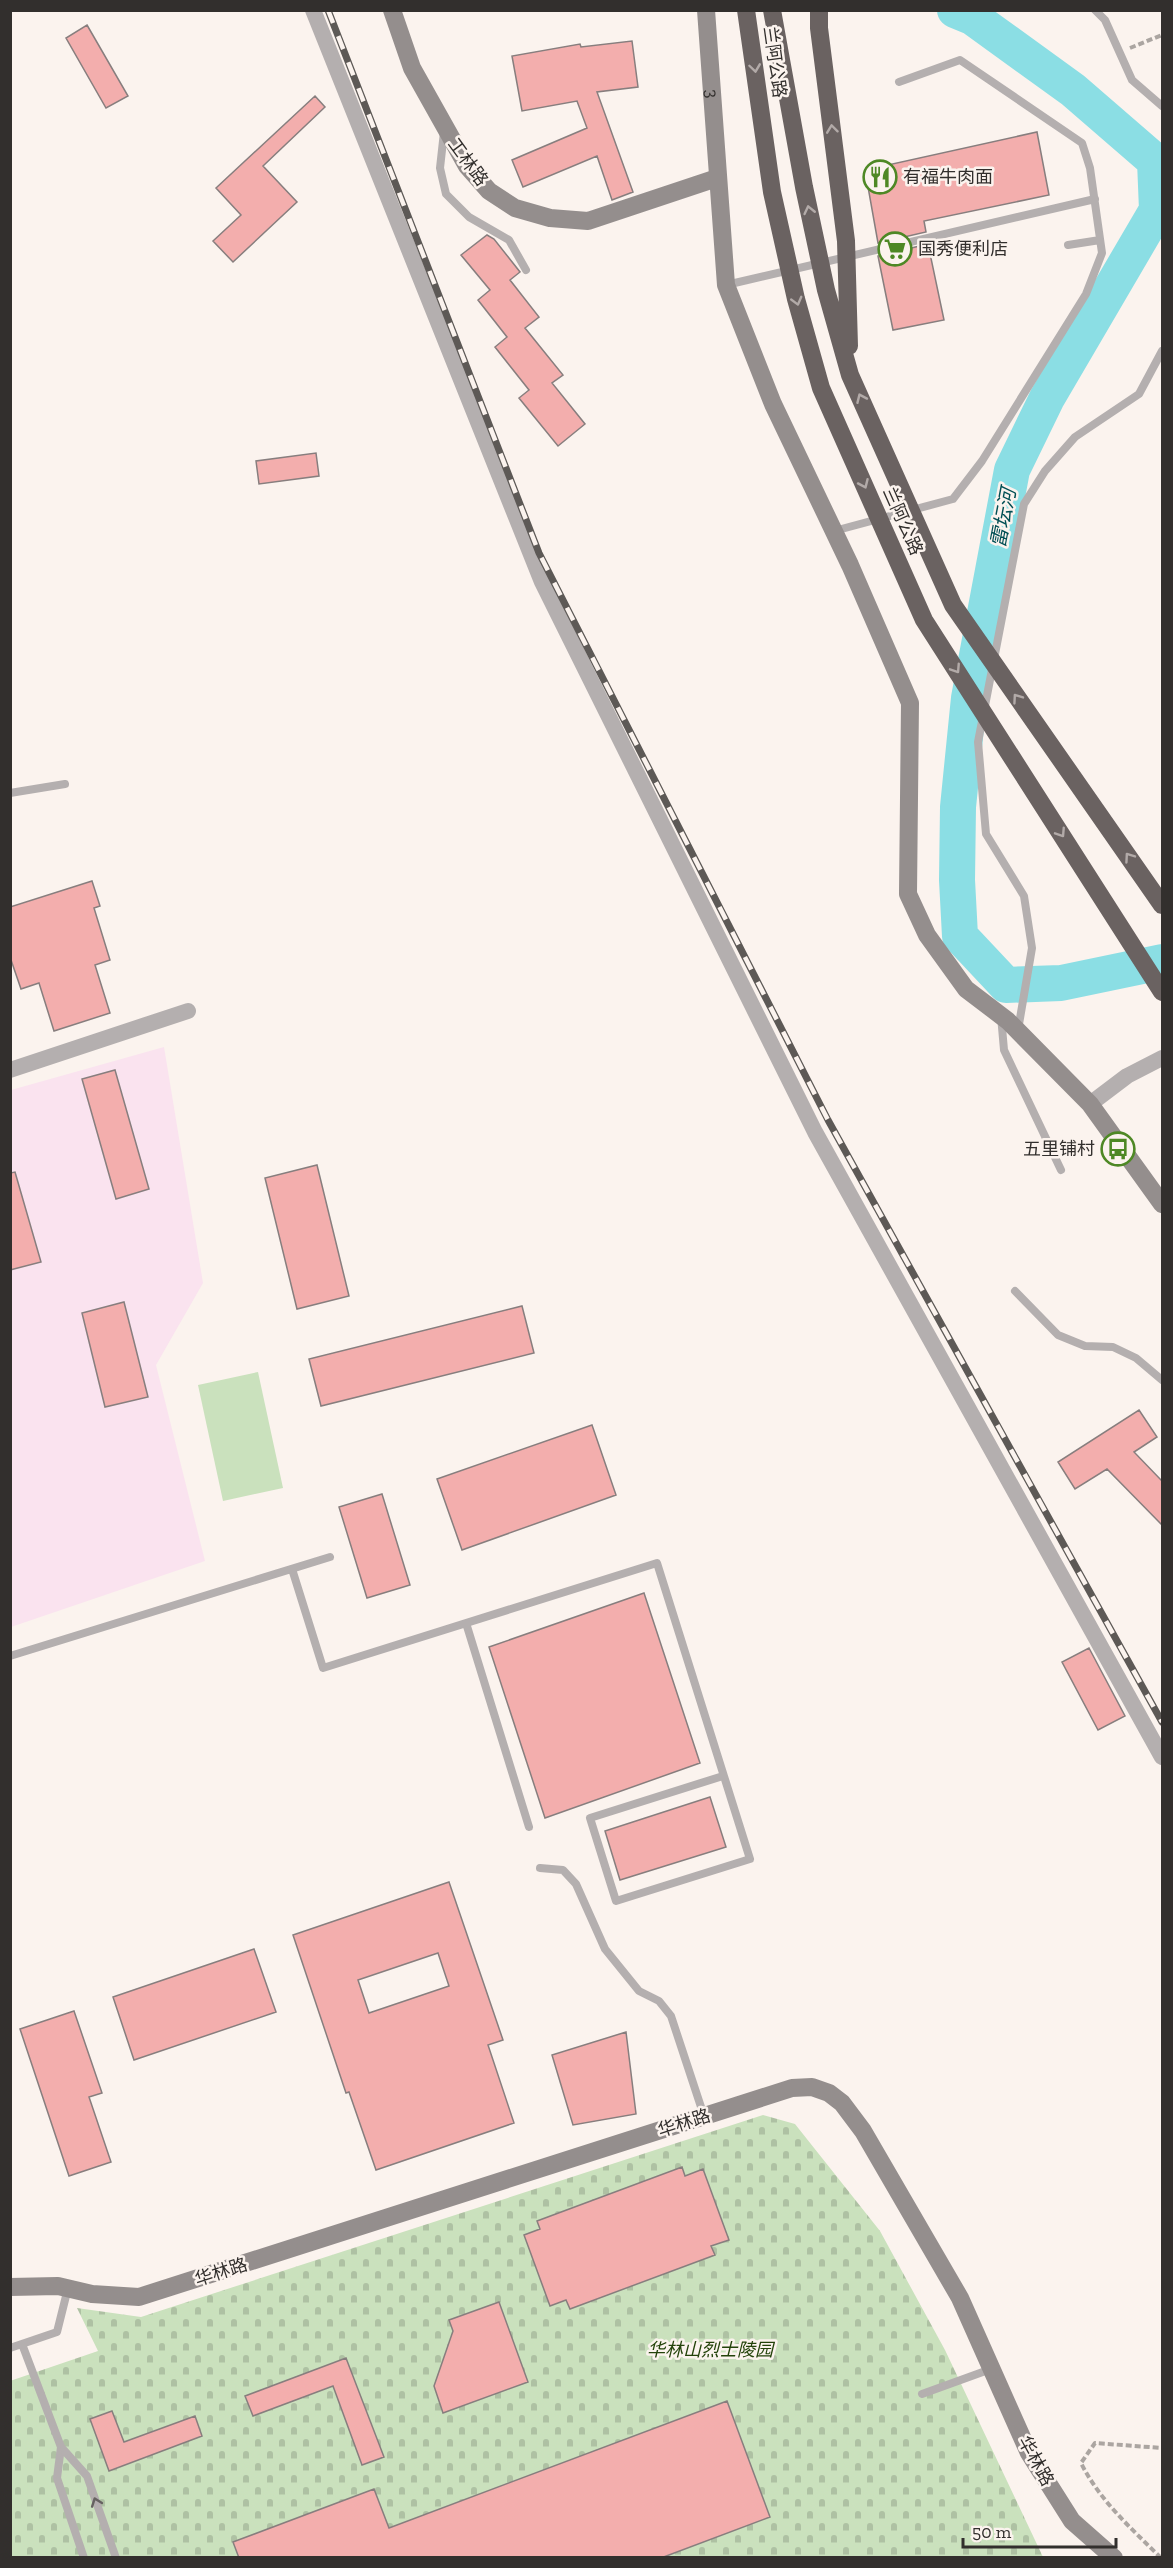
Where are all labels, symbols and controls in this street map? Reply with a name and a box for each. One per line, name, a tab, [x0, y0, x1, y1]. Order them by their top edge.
street label: 兰阿公路	[759, 25, 791, 99]
one-way arrow	[748, 64, 760, 73]
street label: 3	[701, 89, 723, 99]
one-way arrow	[826, 124, 838, 133]
street label: 工林路	[443, 134, 493, 190]
restaurant icon: 有福牛肉面	[862, 159, 898, 195]
place label: 有福牛肉面	[903, 166, 993, 188]
one-way arrow	[803, 206, 816, 216]
supermarket icon: 国秀便利店	[877, 231, 913, 267]
place label: 国秀便利店	[918, 238, 1008, 260]
one-way arrow	[789, 296, 802, 306]
one-way arrow	[856, 393, 868, 404]
one-way arrow	[856, 478, 868, 489]
water label: 雷坛河	[985, 482, 1021, 550]
street label: 兰阿公路	[878, 484, 928, 558]
one-way arrow	[948, 663, 960, 673]
one-way arrow	[1013, 693, 1024, 704]
one-way arrow	[1053, 827, 1065, 837]
one-way arrow	[1125, 853, 1136, 864]
bus stop icon: 五里铺村	[1100, 1131, 1136, 1167]
place label: 五里铺村	[1023, 1138, 1095, 1160]
street label: 华林路	[655, 2104, 713, 2142]
street label: 华林路	[192, 2253, 250, 2291]
park label: 华林山烈士陵园	[647, 2339, 776, 2361]
street label: 华林路	[1013, 2432, 1059, 2490]
one-way arrow	[91, 2498, 104, 2508]
scale bar	[963, 2511, 1116, 2549]
text: 50 m	[972, 2521, 1012, 2543]

